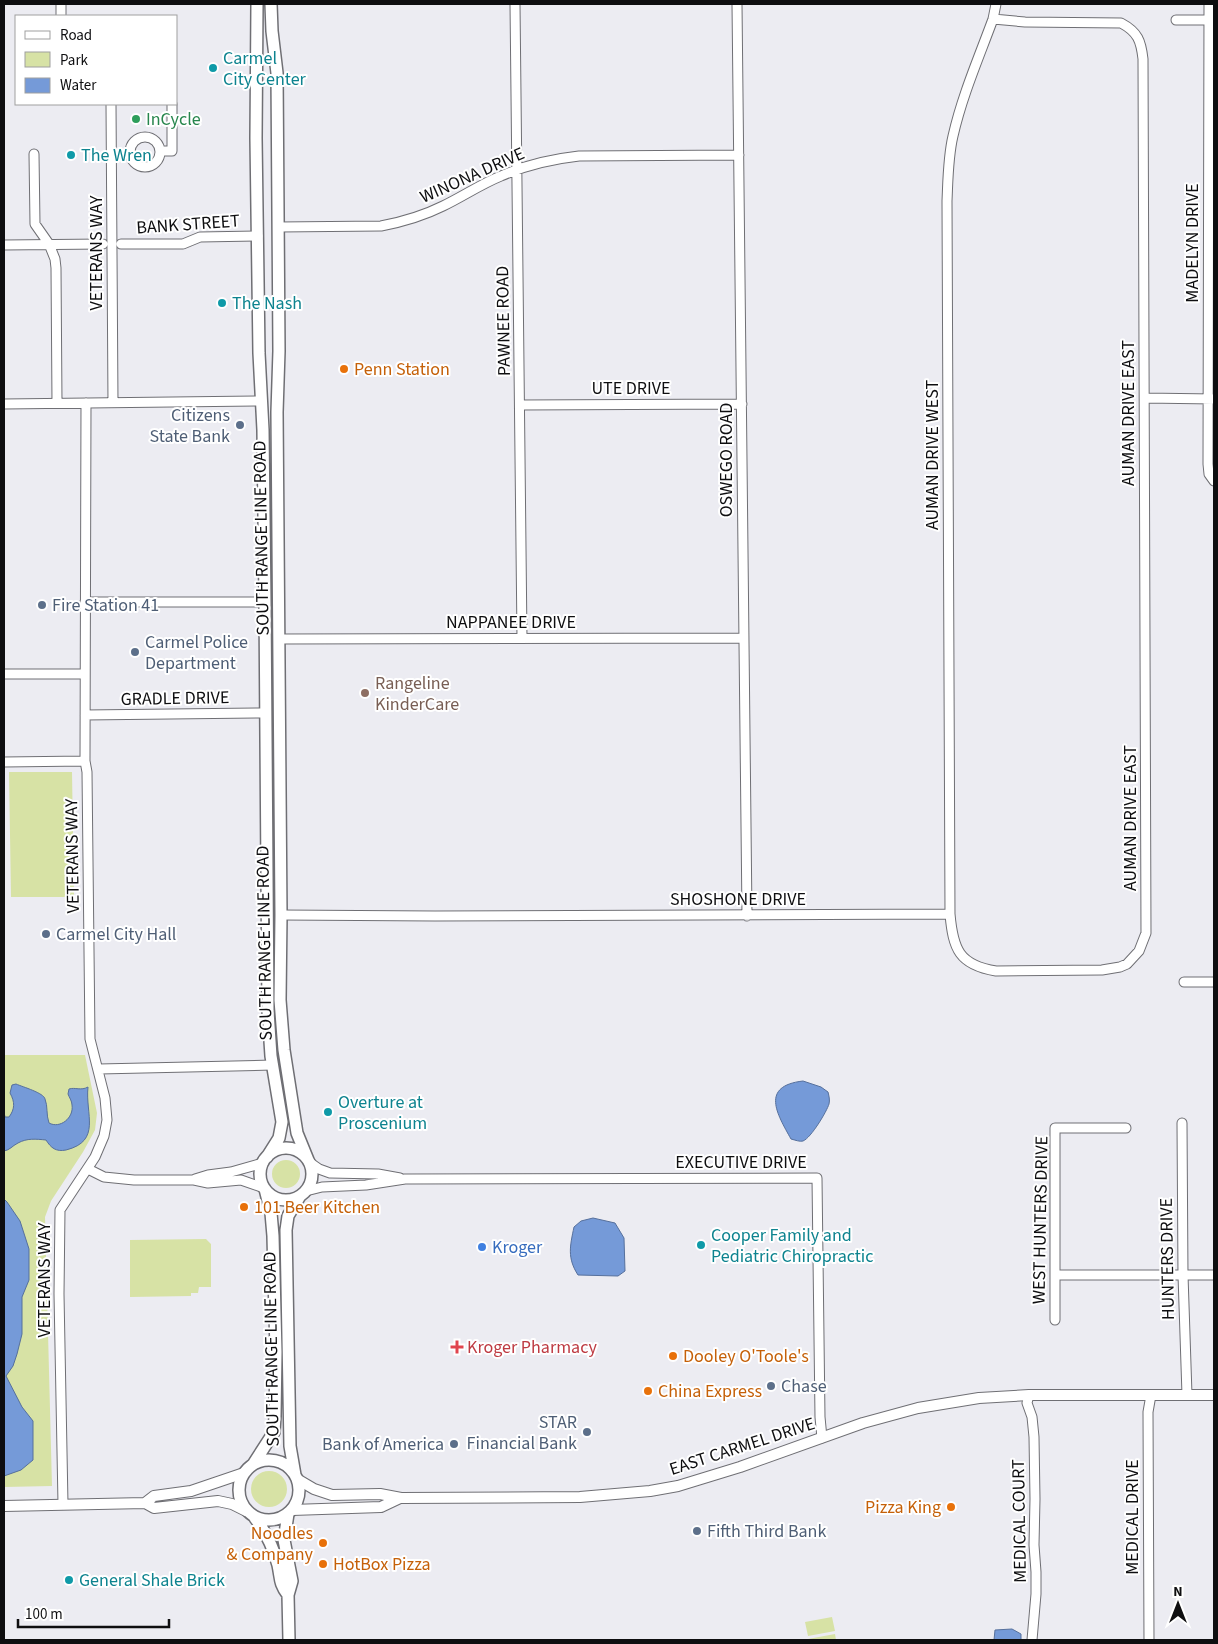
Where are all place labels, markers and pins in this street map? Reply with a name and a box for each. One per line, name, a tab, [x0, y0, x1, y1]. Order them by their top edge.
place label: Carmel City Center	[223, 46, 307, 92]
marker: Carmel City Center	[207, 62, 219, 74]
place label: InCycle	[146, 107, 201, 132]
marker: InCycle	[130, 113, 142, 125]
place label: The Wren	[81, 143, 152, 168]
marker: The Wren	[65, 149, 77, 161]
place label: The Nash	[232, 291, 302, 316]
marker: The Nash	[216, 297, 228, 309]
place label: Penn Station	[354, 357, 450, 382]
marker: Penn Station	[338, 363, 350, 375]
place label: Citizens State Bank	[150, 403, 230, 449]
marker: Citizens State Bank	[234, 419, 246, 431]
place label: Fire Station 41	[52, 593, 159, 618]
marker: Fire Station 41	[36, 599, 48, 611]
place label: Carmel Police Department	[145, 630, 248, 676]
marker: Carmel Police Department	[129, 646, 141, 658]
place label: Rangeline KinderCare	[375, 671, 459, 717]
marker: Rangeline KinderCare	[359, 687, 371, 699]
place label: Carmel City Hall	[56, 922, 176, 947]
marker: Carmel City Hall	[40, 928, 52, 940]
place label: Overture at Proscenium	[338, 1090, 427, 1136]
marker: Overture at Proscenium	[322, 1106, 334, 1118]
place label: 101 Beer Kitchen	[254, 1195, 380, 1220]
marker: 101 Beer Kitchen	[238, 1201, 250, 1213]
place label: Cooper Family and Pediatric Chiropractic	[711, 1223, 873, 1269]
place label: Kroger	[492, 1235, 543, 1260]
marker: Cooper Family and Pediatric Chiropractic	[695, 1239, 707, 1251]
marker: Kroger	[476, 1241, 488, 1253]
place label: Kroger Pharmacy	[467, 1335, 597, 1360]
marker: Kroger Pharmacy	[451, 1341, 463, 1353]
place label: Dooley O'Toole's	[683, 1344, 809, 1369]
marker: Dooley O'Toole's	[667, 1350, 679, 1362]
place label: Chase	[781, 1374, 827, 1399]
place label: China Express	[658, 1379, 762, 1404]
marker: Chase	[765, 1380, 777, 1392]
marker: China Express	[642, 1385, 654, 1397]
place label: STAR Financial Bank	[467, 1410, 577, 1456]
marker: STAR Financial Bank	[581, 1426, 593, 1438]
place label: Bank of America	[322, 1432, 444, 1457]
marker: Bank of America	[448, 1438, 460, 1450]
place label: Pizza King	[865, 1495, 941, 1520]
marker: Pizza King	[945, 1501, 957, 1513]
place label: Fifth Third Bank	[707, 1519, 826, 1544]
place label: Noodles & Company	[226, 1521, 314, 1567]
marker: Fifth Third Bank	[691, 1525, 703, 1537]
marker: Noodles & Company	[317, 1537, 329, 1549]
place label: HotBox Pizza	[333, 1552, 431, 1577]
marker: HotBox Pizza	[317, 1558, 329, 1570]
place label: General Shale Brick	[79, 1568, 225, 1593]
marker: General Shale Brick	[63, 1574, 75, 1586]

